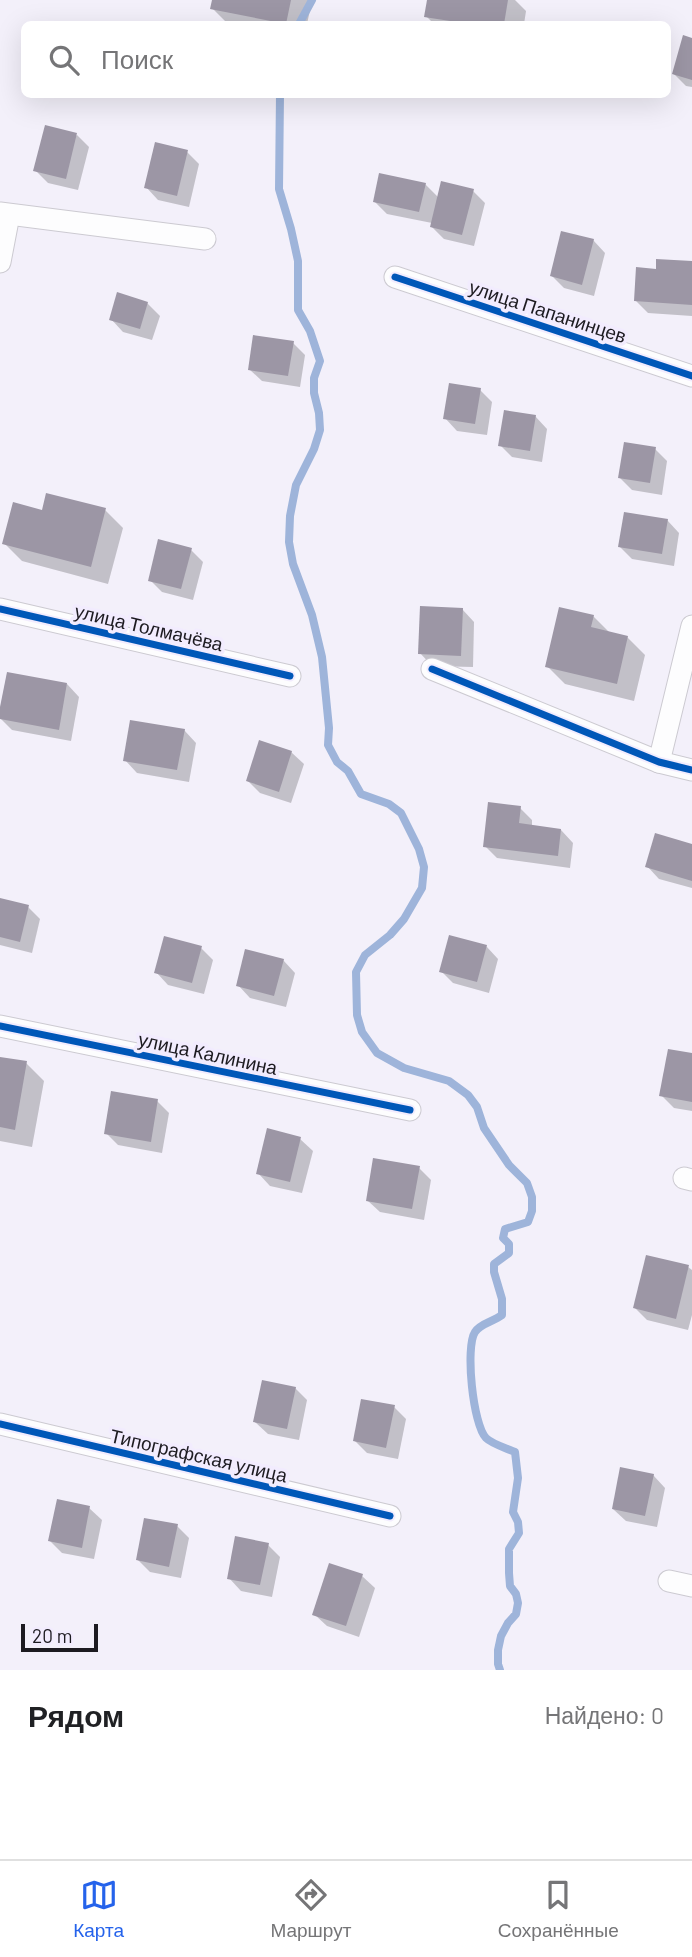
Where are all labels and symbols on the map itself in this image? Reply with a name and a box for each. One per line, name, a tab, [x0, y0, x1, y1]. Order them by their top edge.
street label: улица Папанинцев	[466, 275, 630, 347]
street label: улица Толмачёва	[73, 599, 226, 655]
street label: улица Калинина	[136, 1027, 280, 1079]
street label: Типографская улица	[108, 1423, 290, 1487]
scale bar	[21, 1621, 98, 1653]

